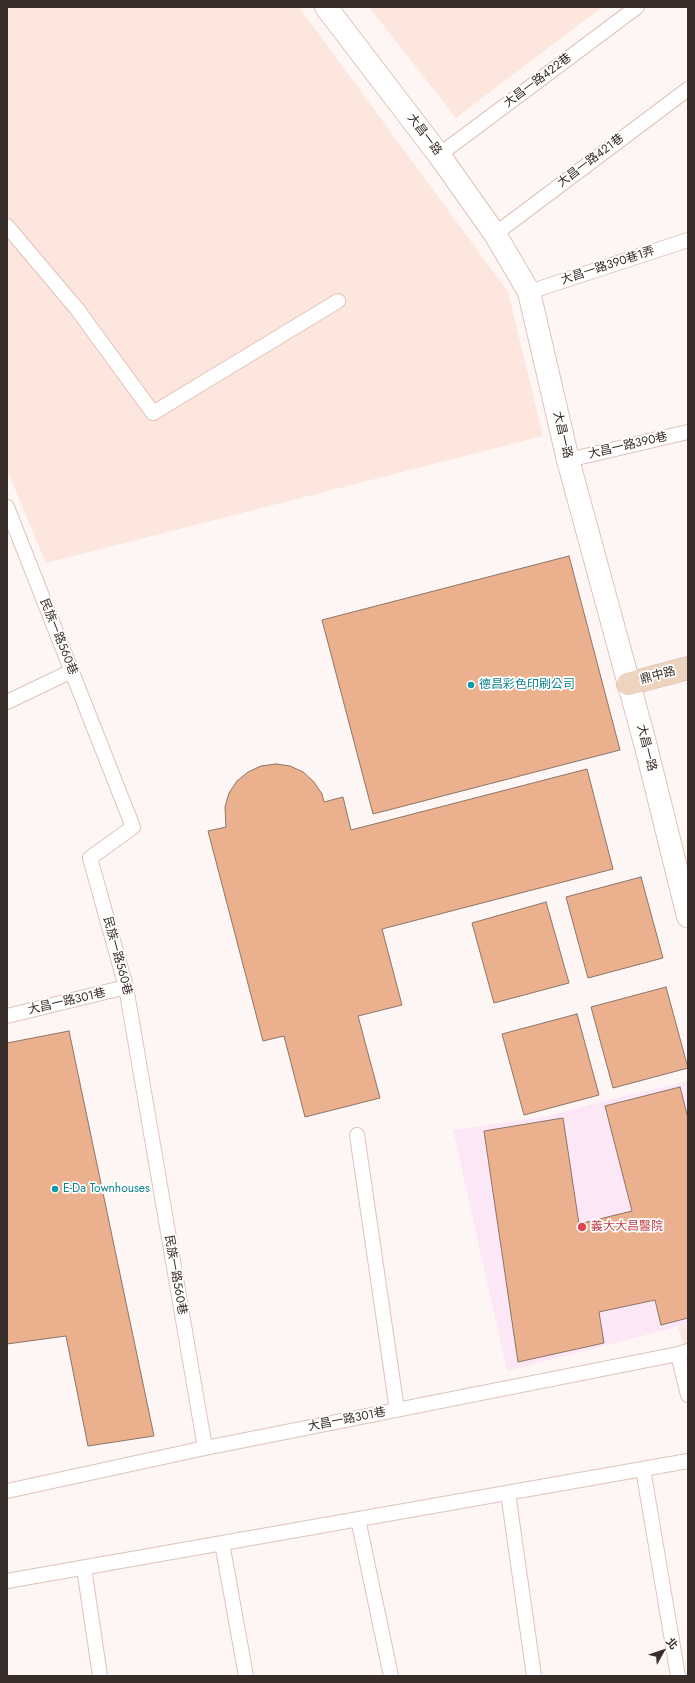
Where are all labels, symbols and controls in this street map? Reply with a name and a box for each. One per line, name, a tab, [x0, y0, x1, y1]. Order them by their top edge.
street label: 大昌一路422巷	[501, 51, 575, 111]
street label: 大昌一路	[404, 111, 444, 159]
street label: 大昌一路421巷	[555, 131, 627, 191]
street label: 大昌一路390巷1弄	[559, 244, 657, 288]
street label: 大昌一路	[550, 410, 574, 460]
street label: 大昌一路390巷	[587, 430, 669, 462]
street label: 民族一路560巷	[36, 597, 80, 677]
street label: 鼎中路	[639, 664, 677, 688]
place label: 德昌彩色印刷公司	[479, 678, 575, 692]
marker: 德昌彩色印刷公司	[466, 680, 476, 690]
street label: 大昌一路	[633, 723, 659, 773]
street label: 民族一路560巷	[100, 915, 134, 997]
street label: 大昌一路301巷	[27, 986, 107, 1018]
place label: E-Da Townhouses	[63, 1182, 150, 1196]
marker: E-Da Townhouses	[50, 1184, 60, 1194]
place label: 義大大昌醫院	[591, 1220, 663, 1234]
marker: 義大大昌醫院	[576, 1221, 588, 1233]
street label: 民族一路560巷	[161, 1234, 189, 1316]
street label: 大昌一路301巷	[307, 1405, 387, 1435]
north arrow	[643, 1631, 683, 1671]
text: 北	[663, 1634, 682, 1653]

